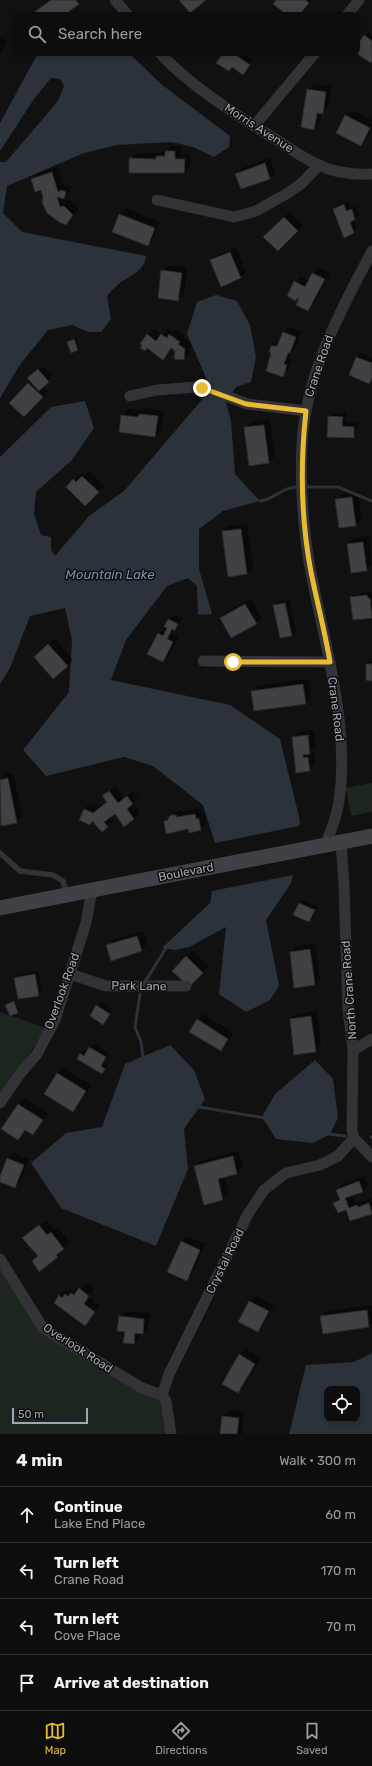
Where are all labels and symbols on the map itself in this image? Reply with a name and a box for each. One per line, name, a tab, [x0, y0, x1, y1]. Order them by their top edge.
street label: Morris Avenue	[222, 101, 296, 156]
street label: Crane Road	[302, 333, 336, 399]
route end	[193, 379, 211, 397]
water label: Mountain Lake	[66, 567, 154, 582]
route start	[224, 653, 242, 671]
street label: Crane Road	[325, 676, 347, 742]
street label: Boulevard	[157, 860, 215, 884]
street label: North Crane Road	[339, 940, 359, 1040]
street label: Overlook Road	[42, 951, 82, 1031]
street label: Park Lane	[111, 979, 167, 993]
street label: Crystal Road	[203, 1226, 247, 1296]
street label: Overlook Road	[41, 1320, 115, 1376]
scale bar	[12, 1406, 88, 1425]

